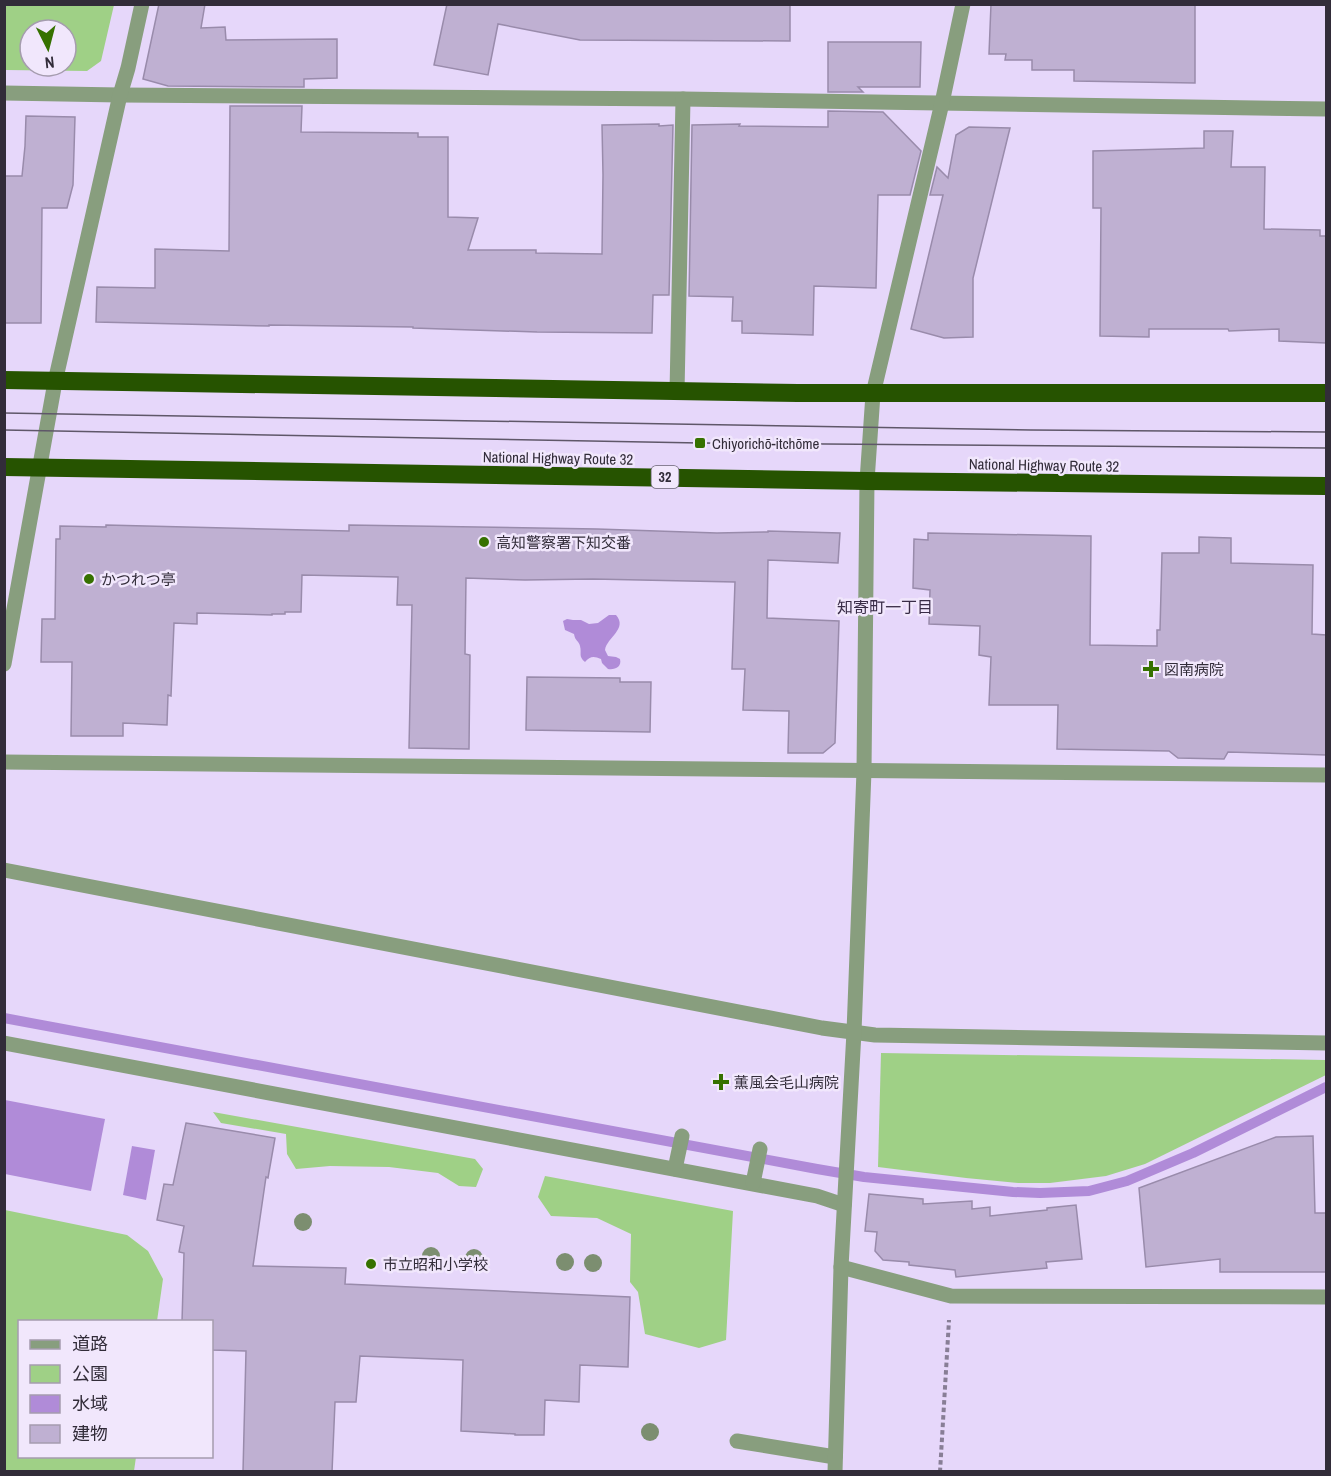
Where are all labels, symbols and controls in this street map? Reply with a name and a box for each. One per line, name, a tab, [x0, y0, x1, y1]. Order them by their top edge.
north arrow	[18, 18, 78, 78]
text: N	[44, 51, 55, 74]
place label: Chiyorichō-itchōme	[712, 433, 819, 454]
marker: Chiyorichō-itchōme	[693, 436, 707, 450]
street label: National Highway Route 32	[483, 446, 634, 470]
street label: National Highway Route 32	[969, 453, 1120, 477]
road number: 32	[652, 466, 678, 488]
place label: 高知警察署下知交番	[496, 532, 631, 553]
marker: 高知警察署下知交番	[477, 535, 491, 549]
place label: かつれつ亭	[101, 569, 176, 590]
marker: かつれつ亭	[82, 572, 96, 586]
district label: 知寄町一丁目	[837, 596, 933, 618]
place label: 図南病院	[1164, 659, 1224, 680]
marker: 図南病院	[1142, 660, 1160, 678]
place label: 薫風会毛山病院	[734, 1072, 839, 1093]
marker: 薫風会毛山病院	[712, 1073, 730, 1091]
place label: 市立昭和小学校	[383, 1254, 488, 1275]
marker: 市立昭和小学校	[364, 1257, 378, 1271]
legend	[18, 1320, 213, 1458]
text: 道路	[72, 1331, 108, 1356]
text: 公園	[72, 1361, 108, 1386]
text: 水域	[72, 1391, 108, 1416]
text: 建物	[72, 1421, 108, 1446]

